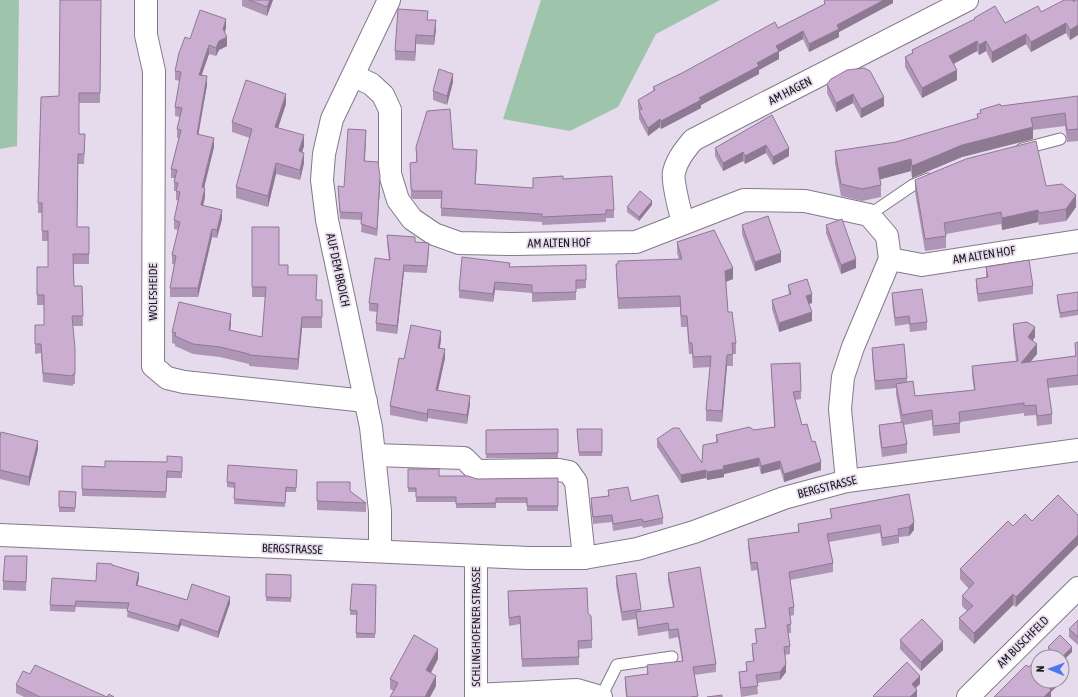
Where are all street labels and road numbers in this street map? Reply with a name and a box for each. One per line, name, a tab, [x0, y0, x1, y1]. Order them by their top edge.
street label: AM HAGEN	[766, 74, 814, 108]
street label: AUF DEM BROICH	[323, 232, 353, 308]
street label: AM ALTEN HOF	[527, 235, 591, 251]
street label: AM ALTEN HOF	[952, 243, 1016, 267]
street label: WOLFSHEIDE	[146, 263, 160, 321]
street label: BERGSTRASSE	[796, 473, 858, 501]
street label: BERGSTRASSE	[262, 541, 322, 557]
street label: SCHLINGHOFENER STRASSE	[469, 567, 483, 687]
street label: AM BUSCHFELD	[994, 613, 1052, 671]

